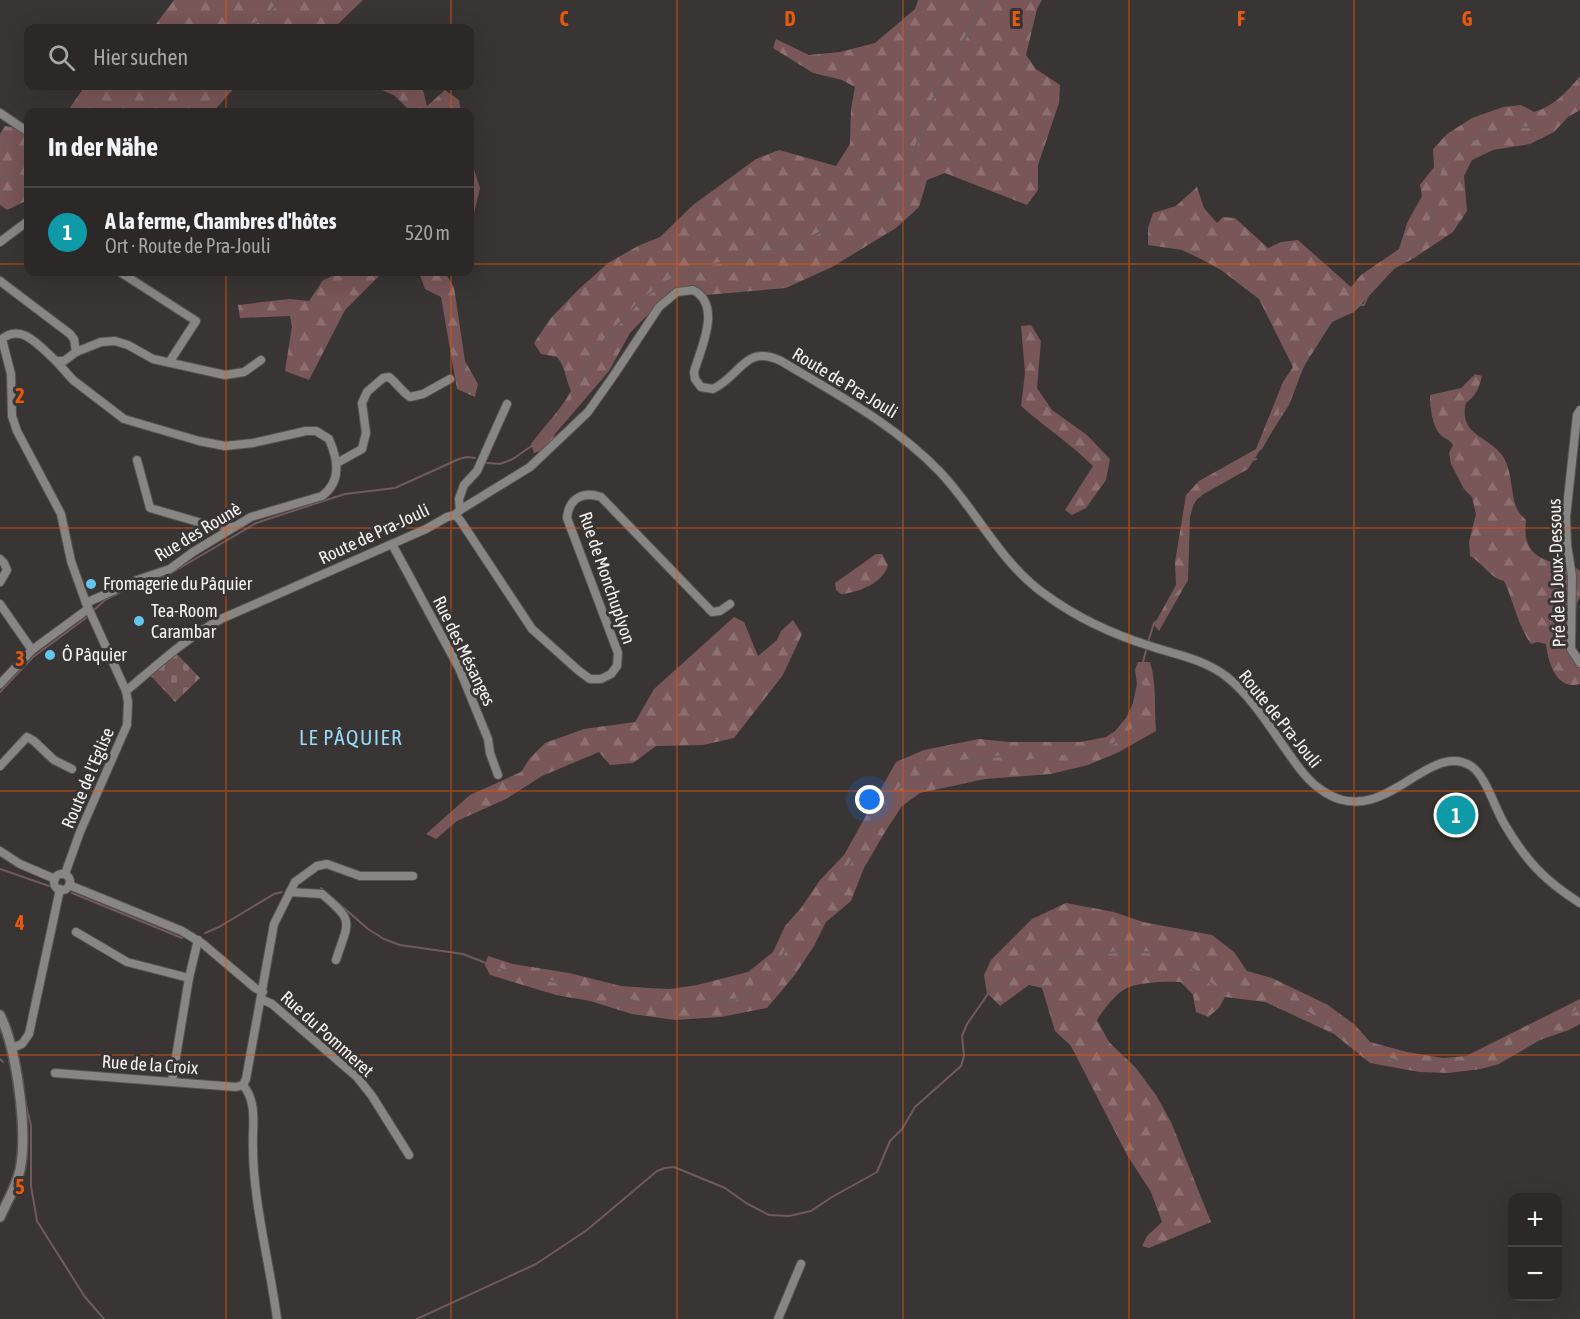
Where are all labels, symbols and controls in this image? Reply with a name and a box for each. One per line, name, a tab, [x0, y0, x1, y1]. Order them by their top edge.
text: C	[560, 7, 569, 30]
text: D	[784, 7, 796, 30]
text: E	[1012, 7, 1021, 30]
text: F	[1237, 7, 1245, 30]
text: G	[1462, 7, 1473, 30]
search box	[24, 24, 474, 90]
icon: search	[45, 41, 78, 74]
text: Hier suchen	[93, 44, 188, 70]
text: In der Nähe	[48, 132, 158, 162]
text: A la ferme, Chambres d'hôtes	[105, 208, 336, 234]
text: 1	[63, 221, 72, 244]
text: 520 m	[405, 221, 450, 244]
text: Ort · Route de Pra-Jouli	[105, 234, 271, 257]
street label: Route de Pra-Jouli	[789, 343, 902, 422]
text: 2	[15, 384, 25, 407]
street label: Rue des Rounè	[151, 498, 245, 566]
street label: Pré de la Joux-Dessous	[1543, 498, 1570, 648]
street label: Route de Pra-Jouli	[315, 499, 432, 568]
street label: Rue de Monchuplyon	[575, 509, 640, 647]
place label: Fromagerie du Pâquier	[103, 573, 253, 594]
marker: Fromagerie du Pâquier	[84, 577, 98, 591]
street label: Rue des Mésanges	[429, 592, 500, 709]
place label: Tea-Room Carambar	[151, 600, 218, 642]
marker: Tea-Room Carambar	[132, 614, 146, 628]
place label: Ô Pâquier	[62, 644, 127, 665]
text: 3	[15, 647, 25, 670]
marker: Ô Pâquier	[43, 648, 57, 662]
street label: Route de Pra-Jouli	[1235, 666, 1326, 772]
street label: Route de l'Eglise	[57, 724, 118, 831]
district label: LE PÂQUIER	[299, 725, 403, 749]
your location	[855, 785, 884, 814]
pin: 1	[1436, 792, 1476, 838]
text: 4	[14, 911, 25, 934]
street label: Rue du Pommeret	[277, 986, 378, 1081]
street label: Rue de la Croix	[101, 1051, 199, 1078]
text: 5	[15, 1175, 25, 1198]
map controls	[1508, 1193, 1562, 1301]
button: +	[1508, 1193, 1562, 1247]
button: −	[1508, 1247, 1562, 1301]

